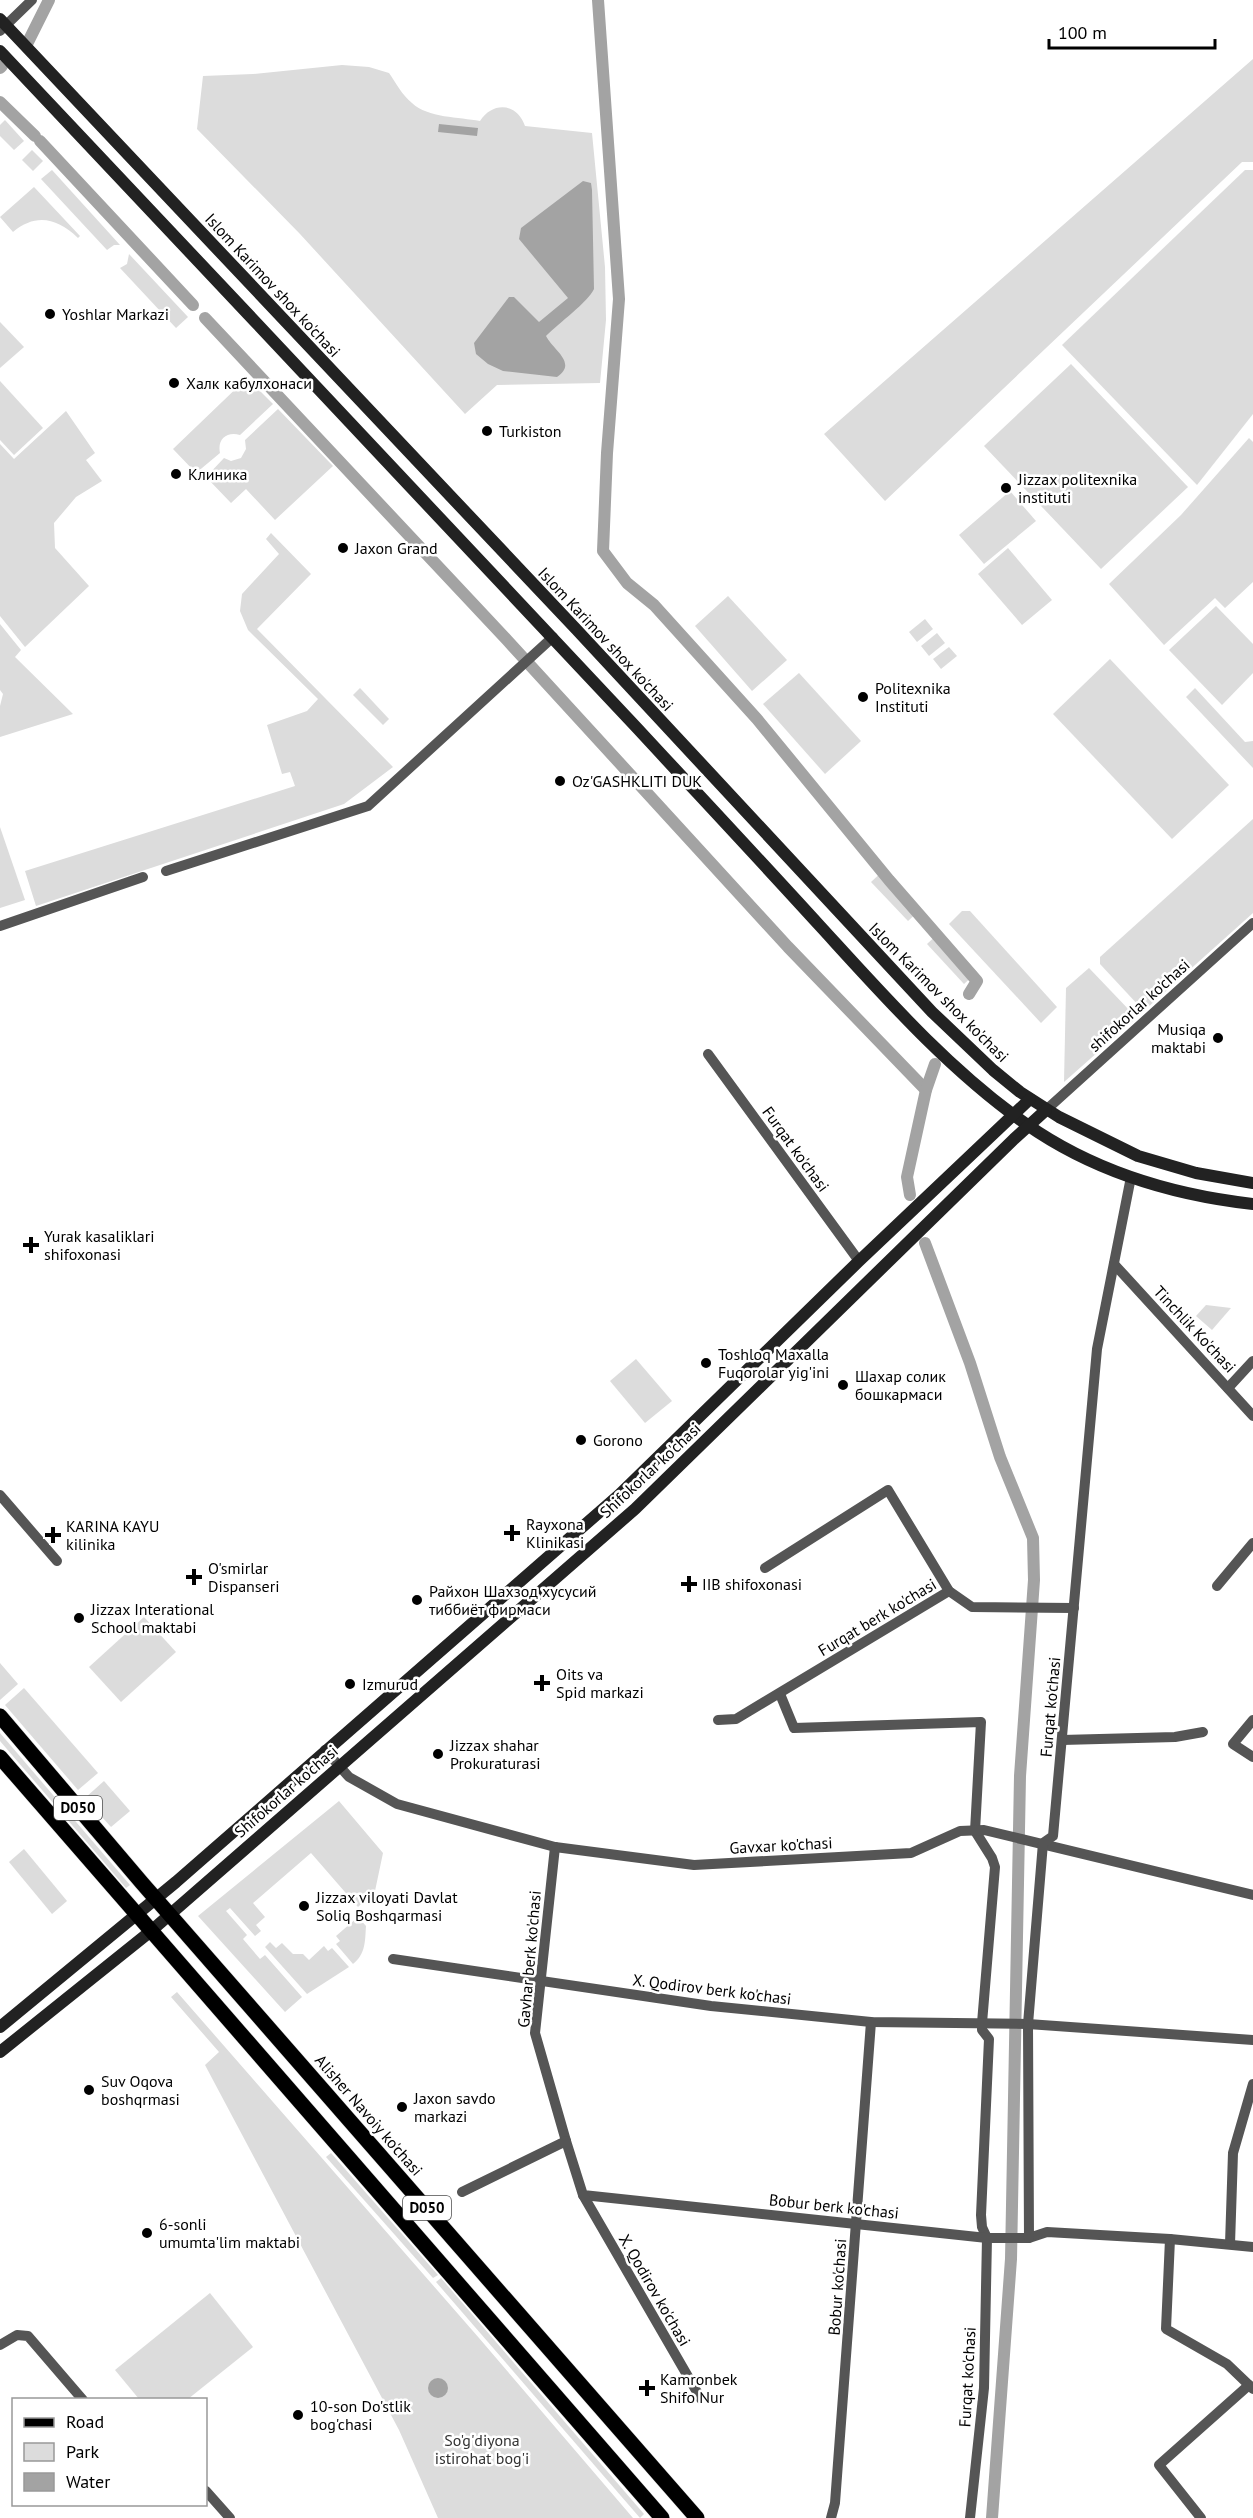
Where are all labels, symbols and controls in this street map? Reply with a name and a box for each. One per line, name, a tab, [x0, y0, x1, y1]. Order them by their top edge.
scale bar	[1049, 12, 1216, 50]
text: 100 m	[1058, 21, 1107, 44]
street label: Islom Karimov shox ko'chasi	[201, 209, 345, 361]
place label: Yoshlar Markazi	[62, 304, 169, 324]
marker: Yoshlar Markazi	[43, 307, 57, 321]
place label: Халк кабулхонаси	[186, 373, 312, 393]
marker: Халк кабулхонаси	[167, 376, 181, 390]
place label: Turkiston	[499, 421, 562, 441]
marker: Turkiston	[480, 424, 494, 438]
place label: Клиника	[188, 464, 248, 484]
marker: Клиника	[169, 467, 183, 481]
place label: Jizzax politexnika instituti	[1017, 469, 1137, 507]
marker: Jizzax politexnika instituti	[999, 481, 1013, 495]
place label: Jaxon Grand	[354, 538, 438, 558]
marker: Jaxon Grand	[336, 541, 350, 555]
street label: Islom Karimov shox ko'chasi	[534, 563, 678, 715]
place label: Politexnika Instituti	[875, 678, 951, 716]
marker: Politexnika Instituti	[856, 690, 870, 704]
place label: Oz'GASHKLITI DUK	[572, 771, 702, 791]
marker: Oz'GASHKLITI DUK	[553, 774, 567, 788]
street label: Islom Karimov shox ko'chasi	[865, 918, 1013, 1066]
street label: shifokorlar ko'chasi	[1084, 954, 1194, 1056]
place label: Musiqa maktabi	[1151, 1019, 1206, 1057]
marker: Musiqa maktabi	[1211, 1031, 1225, 1045]
street label: Furqat ko'chasi	[758, 1102, 834, 1196]
place label: Yurak kasaliklari shifoxonasi	[44, 1226, 154, 1264]
marker: Yurak kasaliklari shifoxonasi	[22, 1236, 40, 1254]
street label: Tinchlik Ko'chasi	[1150, 1281, 1240, 1377]
place label: Toshloq Maxalla Fuqorolar yig'ini	[718, 1344, 829, 1382]
marker: Toshloq Maxalla Fuqorolar yig'ini	[699, 1356, 713, 1370]
place label: Шахар солик бошкармаси	[855, 1366, 946, 1404]
marker: Шахар солик бошкармаси	[836, 1378, 850, 1392]
street label: Shifokorlar ko'chasi	[595, 1418, 705, 1522]
place label: Gorono	[593, 1430, 643, 1450]
marker: Gorono	[574, 1433, 588, 1447]
place label: Rayxona Klinikasi	[526, 1514, 584, 1552]
place label: KARINA KAYU kilinika	[66, 1516, 159, 1554]
marker: Rayxona Klinikasi	[503, 1524, 521, 1542]
marker: KARINA KAYU kilinika	[44, 1526, 62, 1544]
place label: O'smirlar Dispanseri	[208, 1558, 279, 1596]
marker: O'smirlar Dispanseri	[185, 1568, 203, 1586]
place label: IIB shifoxonasi	[702, 1574, 802, 1594]
street label: Furqat berk ko'chasi	[814, 1574, 940, 1660]
marker: IIB shifoxonasi	[680, 1575, 698, 1593]
place label: Райхон Шахзод хусусий тиббиёт фирмаси	[429, 1581, 597, 1619]
marker: Райхон Шахзод хусусий тиббиёт фирмаси	[410, 1593, 424, 1607]
place label: Jizzax Interational School maktabi	[90, 1599, 214, 1637]
marker: Jizzax Interational School maktabi	[72, 1611, 86, 1625]
street label: Furqat ko'chasi	[1036, 1656, 1064, 1758]
place label: Oits va Spid markazi	[556, 1664, 644, 1702]
place label: Izmurud	[362, 1674, 418, 1694]
marker: Oits va Spid markazi	[533, 1674, 551, 1692]
marker: Izmurud	[343, 1677, 357, 1691]
place label: Jizzax shahar Prokuraturasi	[449, 1735, 541, 1773]
street label: Shifokorlar ko'chasi	[230, 1741, 342, 1841]
marker: Jizzax shahar Prokuraturasi	[431, 1747, 445, 1761]
road number: D050	[54, 1796, 102, 1820]
street label: Gavxar ko'chasi	[729, 1832, 833, 1858]
place label: Jizzax viloyati Davlat Soliq Boshqarmasi	[315, 1887, 458, 1925]
street label: Gavhar berk ko'chasi	[513, 1890, 545, 2028]
marker: Jizzax viloyati Davlat Soliq Boshqarmasi	[297, 1899, 311, 1913]
street label: X. Qodirov berk ko'chasi	[632, 1969, 792, 2009]
street label: Alisher Navoiy ko'chasi	[311, 2050, 427, 2180]
place label: Suv Oqova boshqrmasi	[101, 2071, 180, 2109]
marker: Suv Oqova boshqrmasi	[82, 2083, 96, 2097]
place label: Jaxon savdo markazi	[413, 2088, 496, 2126]
marker: Jaxon savdo markazi	[395, 2100, 409, 2114]
street label: Bobur berk ko'chasi	[768, 2189, 900, 2223]
road number: D050	[403, 2196, 451, 2220]
place label: 6-sonli umumta'lim maktabi	[159, 2214, 300, 2252]
marker: 6-sonli umumta'lim maktabi	[140, 2226, 154, 2240]
street label: X. Qodirov ko'chasi	[615, 2230, 695, 2350]
street label: Bobur ko'chasi	[824, 2238, 850, 2336]
street label: Furqat ko'chasi	[954, 2326, 980, 2428]
place label: Kamronbek Shifo Nur	[660, 2369, 738, 2407]
marker: Kamronbek Shifo Nur	[638, 2379, 656, 2397]
place label: 10-son Do'stlik bog'chasi	[310, 2396, 411, 2434]
legend	[12, 2398, 207, 2506]
marker: 10-son Do'stlik bog'chasi	[291, 2408, 305, 2422]
text: Road	[66, 2410, 104, 2433]
park label: So'g'diyona istirohat bog'i	[435, 2430, 529, 2468]
text: Park	[66, 2440, 99, 2463]
text: Water	[66, 2470, 110, 2493]

